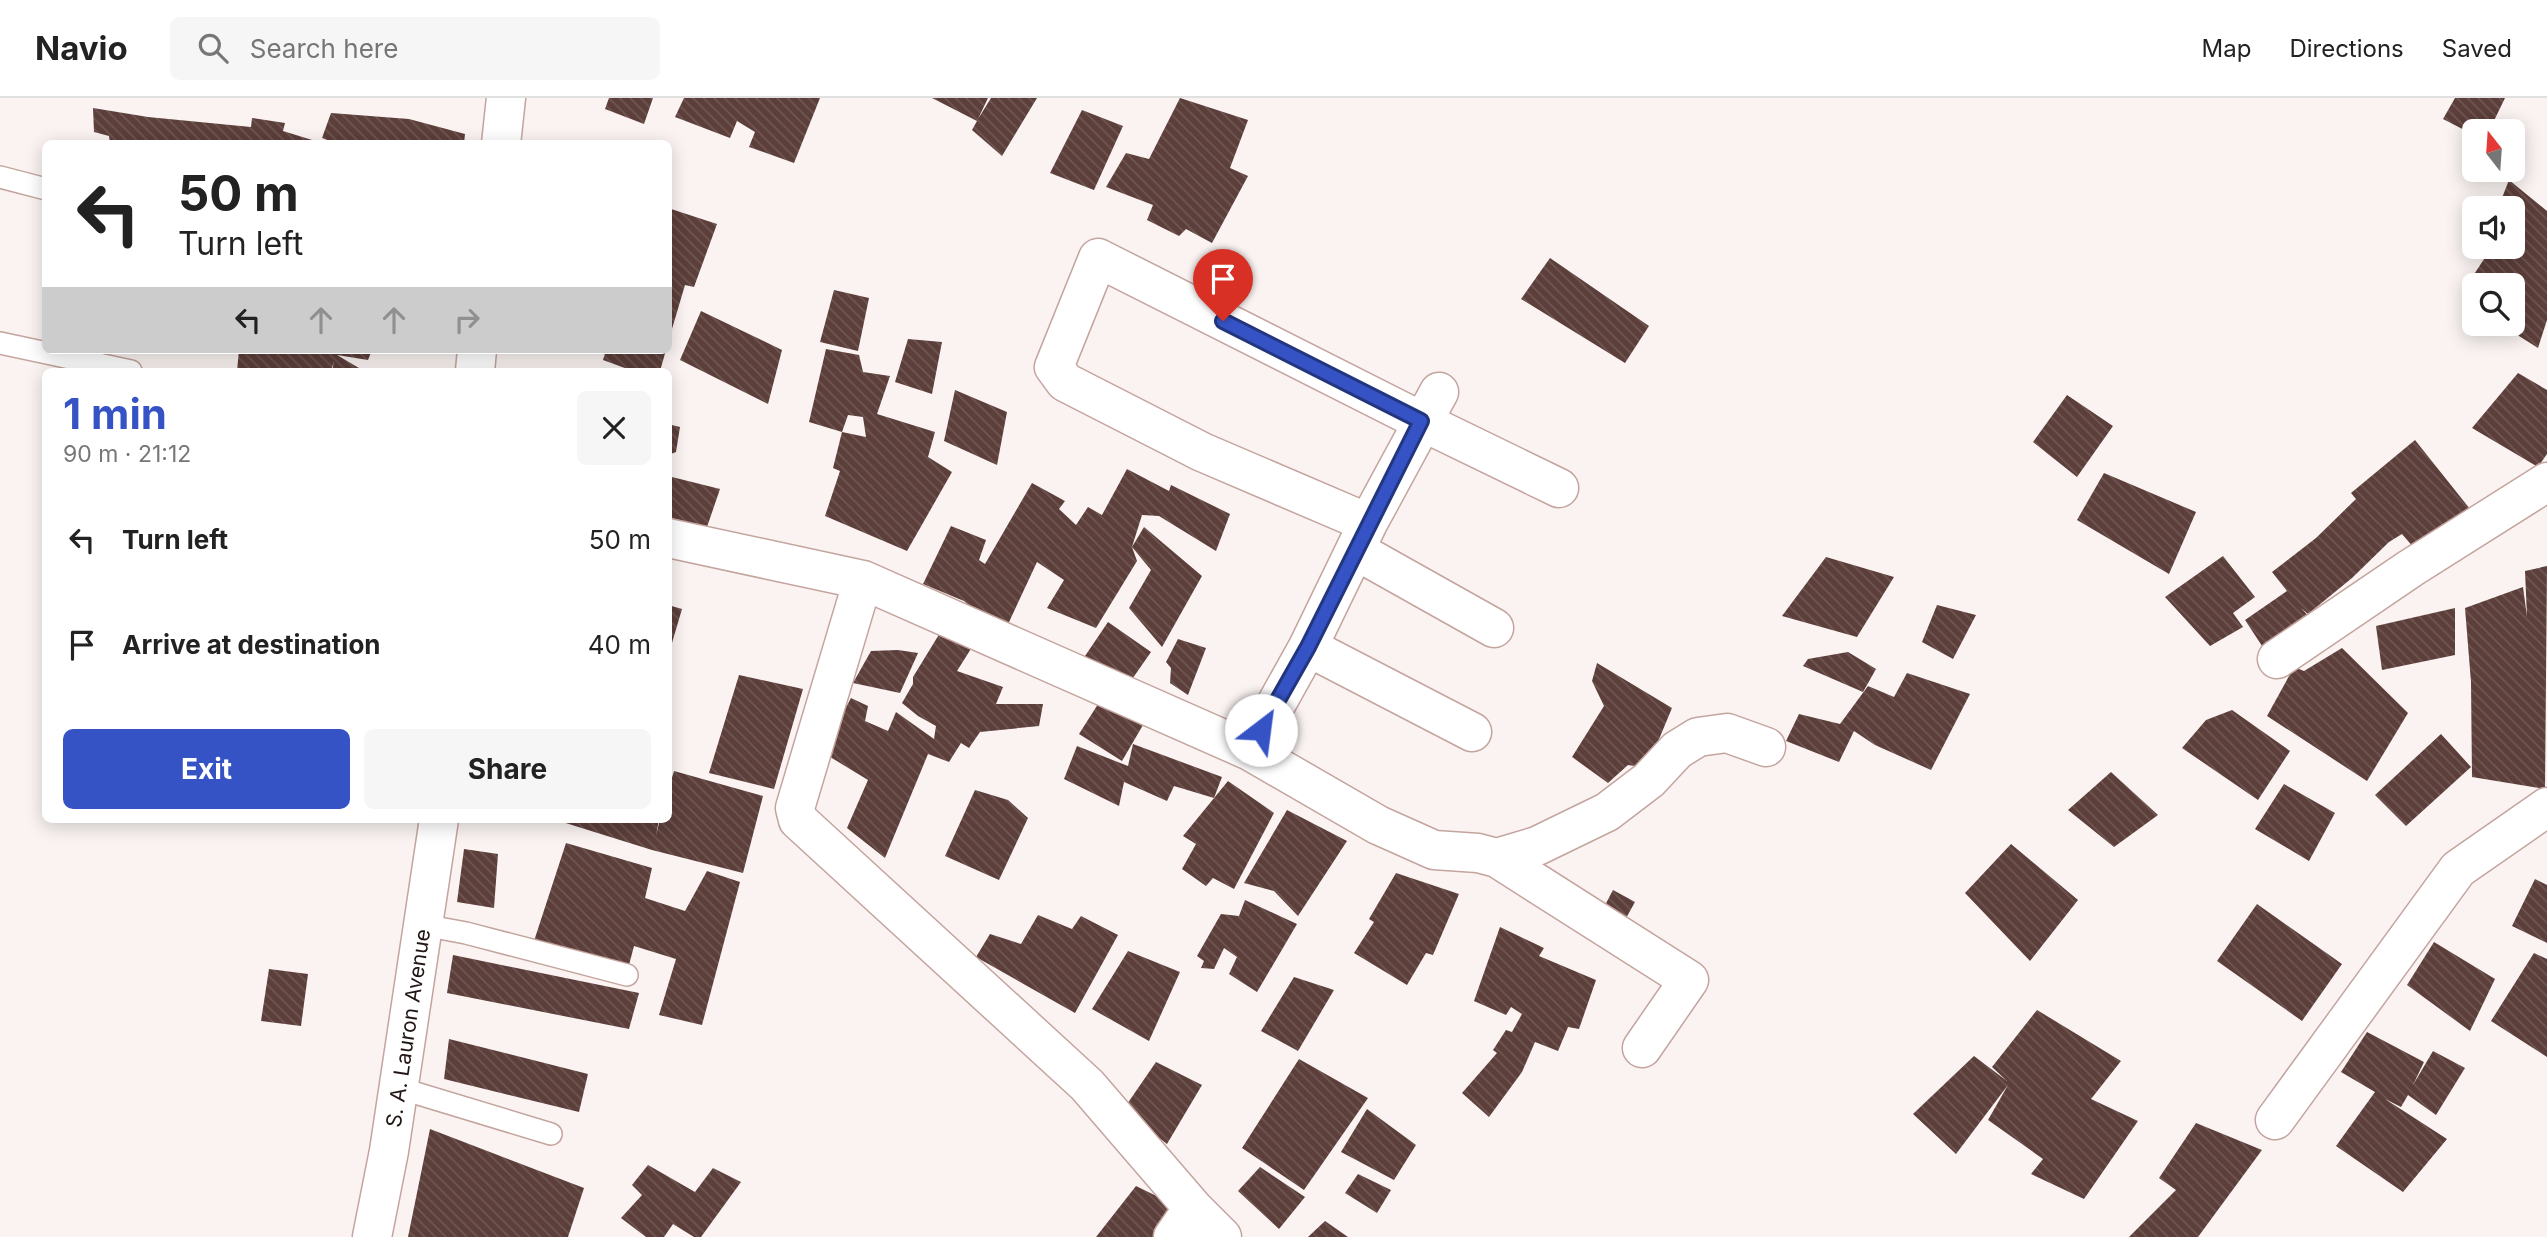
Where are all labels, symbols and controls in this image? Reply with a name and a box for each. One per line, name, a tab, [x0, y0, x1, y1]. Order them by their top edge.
search box	[170, 17, 660, 80]
text: Navio	[35, 28, 128, 68]
icon: search	[194, 29, 232, 67]
text: Search here	[250, 33, 398, 64]
text: Map	[2202, 34, 2251, 63]
text: Directions	[2289, 34, 2404, 63]
text: Saved	[2442, 34, 2512, 63]
north arrow	[2462, 119, 2525, 182]
map controls	[2462, 119, 2525, 336]
text: 50 m	[178, 164, 299, 223]
icon: left	[63, 168, 154, 259]
button: sound	[2462, 196, 2525, 259]
text: Turn left	[178, 224, 303, 263]
pin	[1193, 249, 1253, 321]
icon: arrive	[1204, 260, 1242, 298]
button: search	[2462, 273, 2525, 336]
icon: left	[229, 301, 267, 339]
icon: ahead	[302, 301, 340, 339]
icon: ahead	[375, 301, 413, 339]
icon: right	[448, 301, 486, 339]
text: 1 min	[63, 388, 167, 439]
button: close	[577, 391, 651, 465]
text: 90 m · 21:12	[63, 440, 191, 468]
icon: left	[63, 521, 101, 559]
text: Turn left	[122, 524, 228, 555]
text: 50 m	[589, 524, 651, 555]
icon: arrive	[63, 626, 101, 664]
text: Arrive at destination	[122, 629, 381, 660]
text: 40 m	[588, 629, 651, 660]
position arrow	[1224, 693, 1298, 767]
button: Exit	[63, 729, 350, 809]
button: Share	[364, 729, 651, 809]
street label: S. A. Lauron Avenue	[380, 927, 435, 1129]

